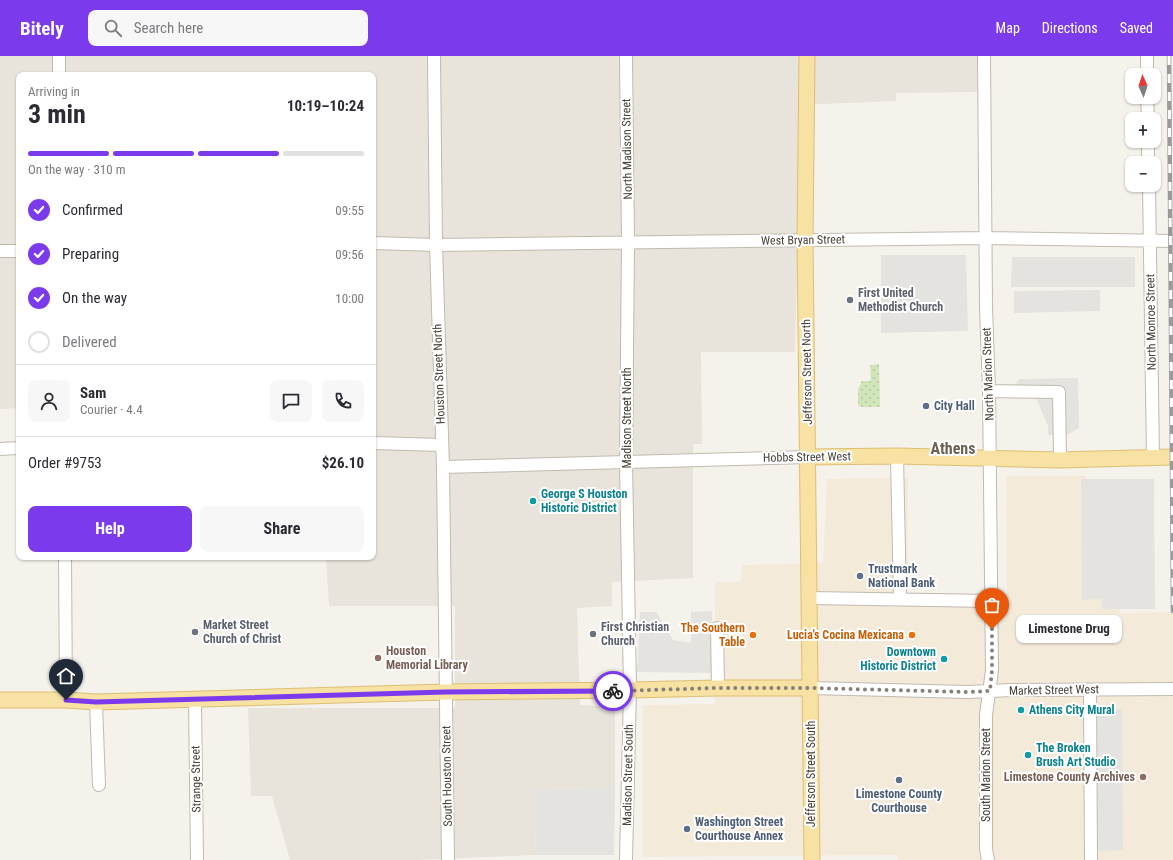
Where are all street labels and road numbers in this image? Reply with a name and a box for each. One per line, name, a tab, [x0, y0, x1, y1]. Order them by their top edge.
street label: North Madison Street	[619, 98, 635, 200]
street label: West Bryan Street	[761, 232, 846, 248]
street label: North Monroe Street	[1143, 273, 1159, 370]
street label: Jefferson Street North	[799, 319, 815, 425]
street label: Houston Street North	[430, 323, 448, 424]
street label: North Marion Street	[979, 327, 997, 421]
street label: Madison Street North	[620, 367, 634, 469]
street label: Hobbs Street West	[763, 449, 852, 465]
street label: Market Street West	[1009, 682, 1100, 698]
street label: Jefferson Street South	[804, 721, 818, 827]
street label: Madison Street South	[620, 724, 636, 826]
street label: South Houston Street	[439, 725, 455, 827]
street label: South Marion Street	[979, 728, 993, 822]
street label: Strange Street	[188, 745, 204, 813]

